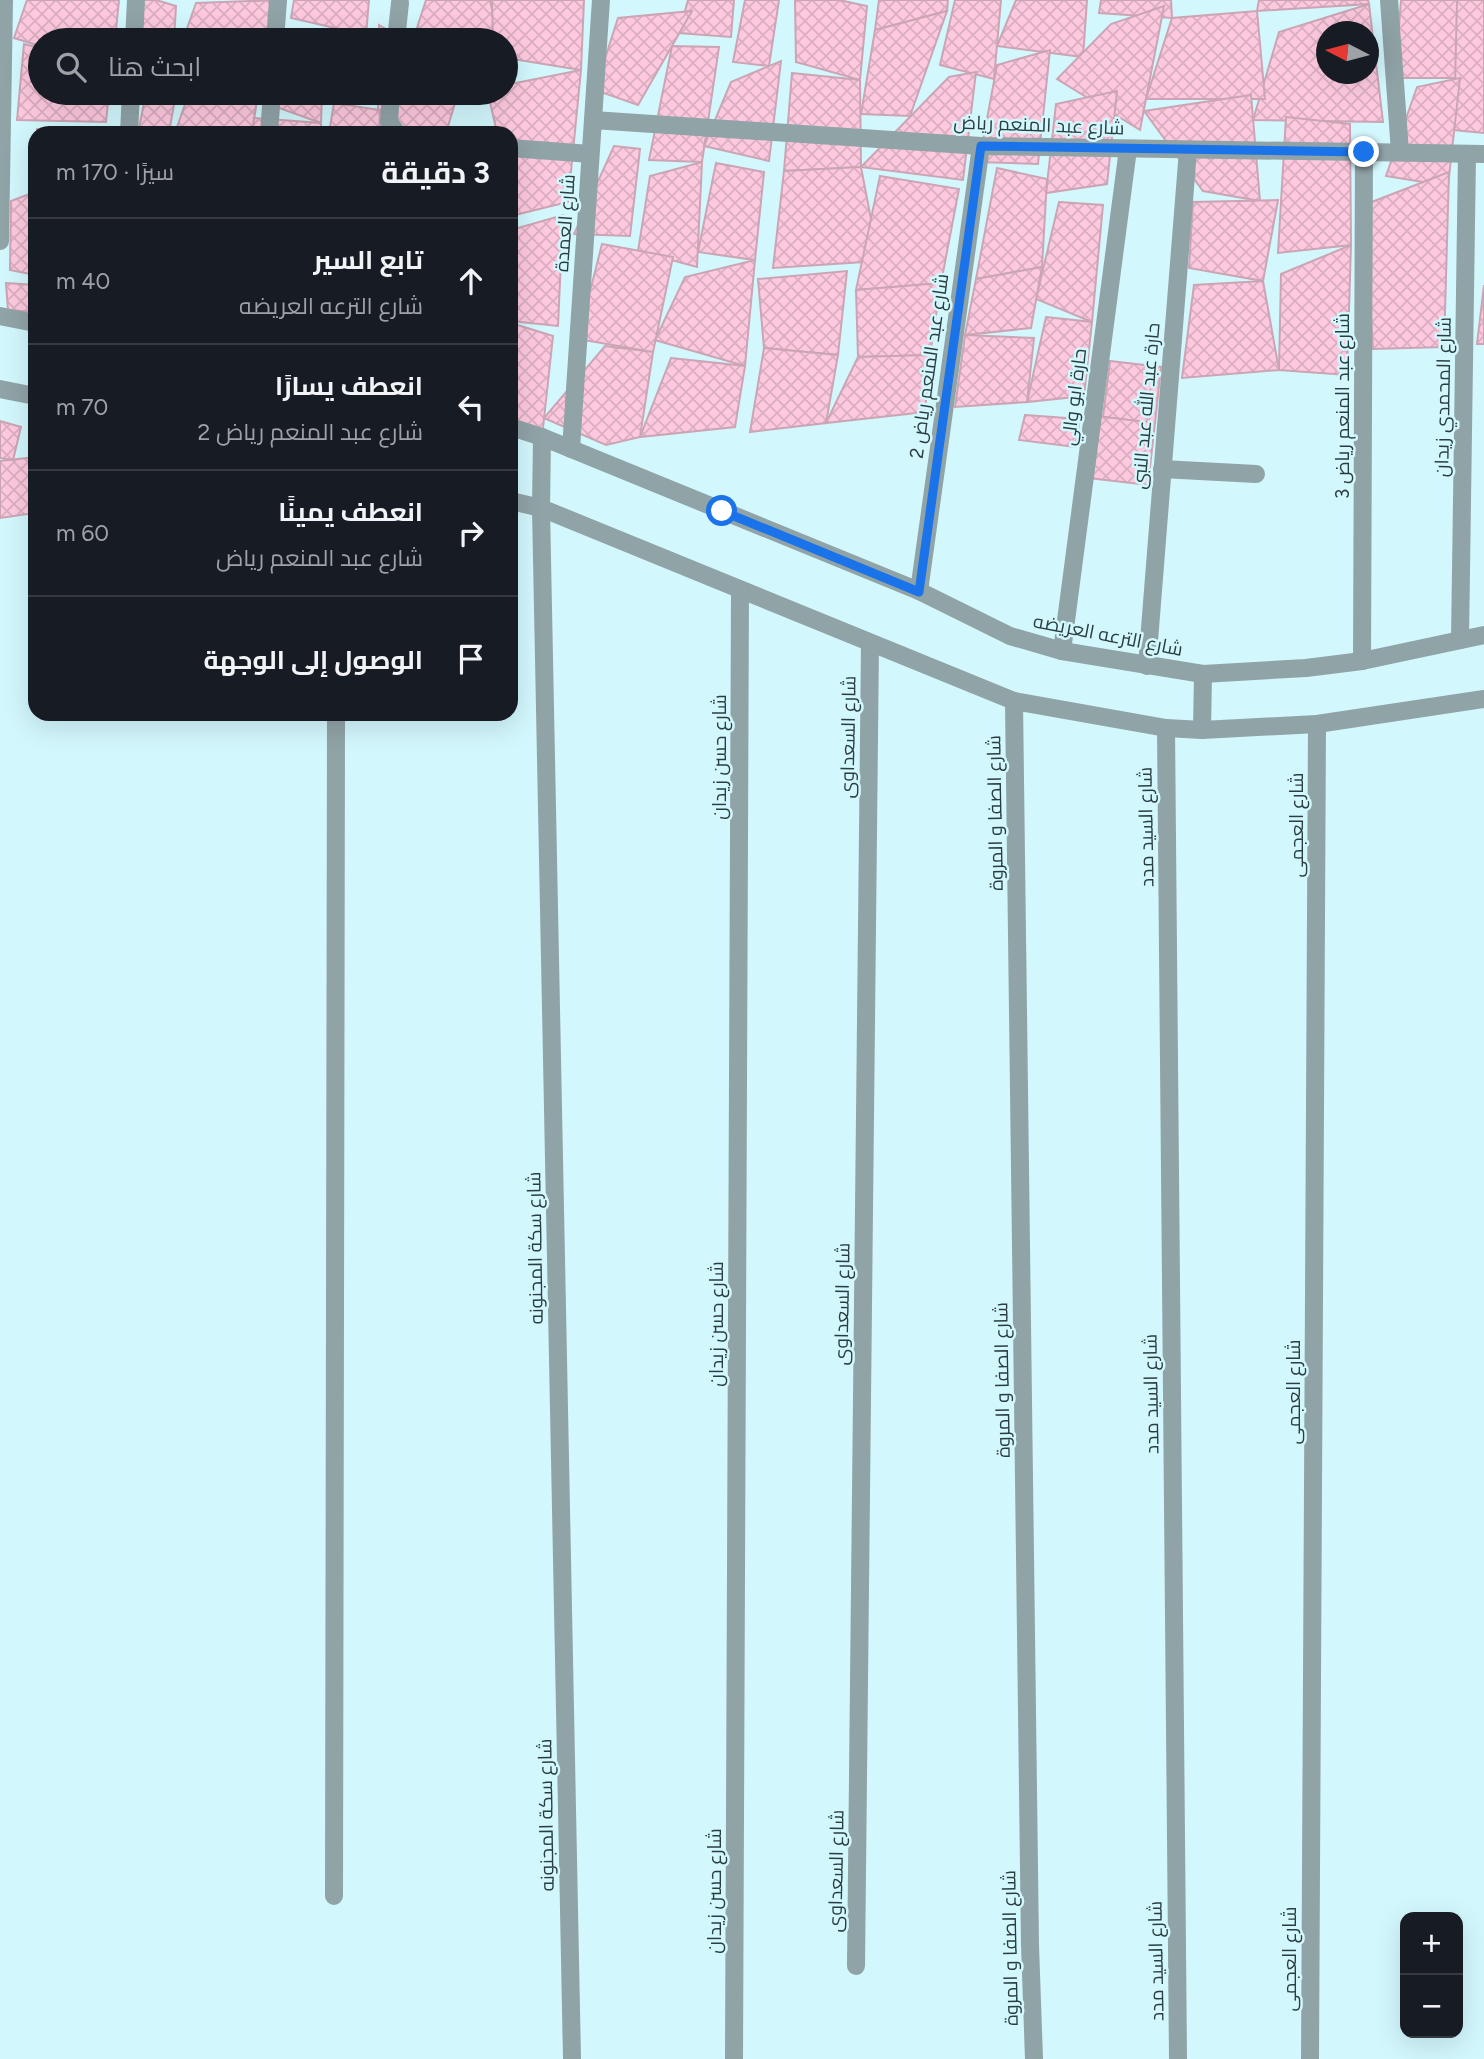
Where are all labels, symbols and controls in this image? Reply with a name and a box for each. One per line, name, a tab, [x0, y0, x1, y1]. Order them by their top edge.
north arrow	[1316, 21, 1379, 84]
search box	[28, 28, 518, 105]
icon: search	[52, 48, 90, 86]
text: ابحث هنا	[108, 51, 201, 83]
street label: شارع عبد المنعم رياض	[953, 111, 1125, 141]
route end	[1348, 136, 1379, 167]
text: 3 دقيقة	[381, 154, 490, 191]
text: سيرًا · 170 m	[56, 158, 174, 186]
street label: شارع العمدة	[550, 173, 582, 273]
text: تابع السير	[313, 244, 423, 276]
icon: ahead	[452, 262, 490, 300]
text: 40 m	[56, 267, 110, 295]
street label: شارع عبد المنعم رياض 2	[905, 272, 955, 460]
text: شارع الترعه العريضه	[239, 292, 423, 320]
street label: شارع عبد المنعم رياض 3	[1331, 313, 1356, 499]
street label: شارع المحمدي زيدان	[1430, 317, 1459, 477]
street label: حارة عبد الله عبد النبى	[1126, 322, 1165, 490]
street label: حارة ابو والي	[1057, 347, 1094, 447]
text: انعطف يسارًا	[275, 370, 423, 402]
icon: left	[452, 388, 490, 426]
text: 70 m	[56, 393, 108, 421]
text: شارع عبد المنعم رياض 2	[197, 418, 423, 446]
route start	[706, 495, 737, 526]
text: انعطف يمينًا	[278, 496, 423, 528]
icon: right	[452, 514, 490, 552]
text: 60 m	[56, 519, 109, 547]
text: شارع عبد المنعم رياض	[216, 544, 423, 572]
street label: شارع الترعه العريضه	[1031, 609, 1185, 663]
icon: arrive	[452, 640, 490, 678]
text: الوصول إلى الوجهة	[203, 644, 423, 676]
street label: شارع السعداوى	[835, 675, 863, 799]
street label: شارع حسن زيدان	[708, 694, 733, 820]
street label: شارع الصفا و المروة	[982, 735, 1010, 891]
street label: شارع السيد مدد	[1133, 767, 1161, 887]
street label: شارع العجمى	[1285, 773, 1310, 878]
street label: شارع سكة المجنونه	[522, 1171, 550, 1325]
street label: شارع السعداوى	[829, 1242, 857, 1366]
street label: شارع حسن زيدان	[705, 1261, 730, 1387]
street label: شارع الصفا و المروة	[989, 1302, 1017, 1458]
street label: شارع السيد مدد	[1138, 1334, 1166, 1454]
street label: شارع العجمى	[1282, 1340, 1307, 1445]
street label: شارع سكة المجنونه	[533, 1738, 561, 1892]
street label: شارع السعداوى	[823, 1809, 851, 1933]
street label: شارع حسن زيدان	[703, 1828, 728, 1954]
street label: شارع الصفا و المروة	[997, 1870, 1025, 2026]
street label: شارع السيد مدد	[1143, 1901, 1171, 2021]
street label: شارع العجمى	[1278, 1907, 1303, 2012]
map controls	[1400, 1912, 1463, 2038]
button: +	[1400, 1912, 1463, 1975]
button: −	[1400, 1975, 1463, 2038]

